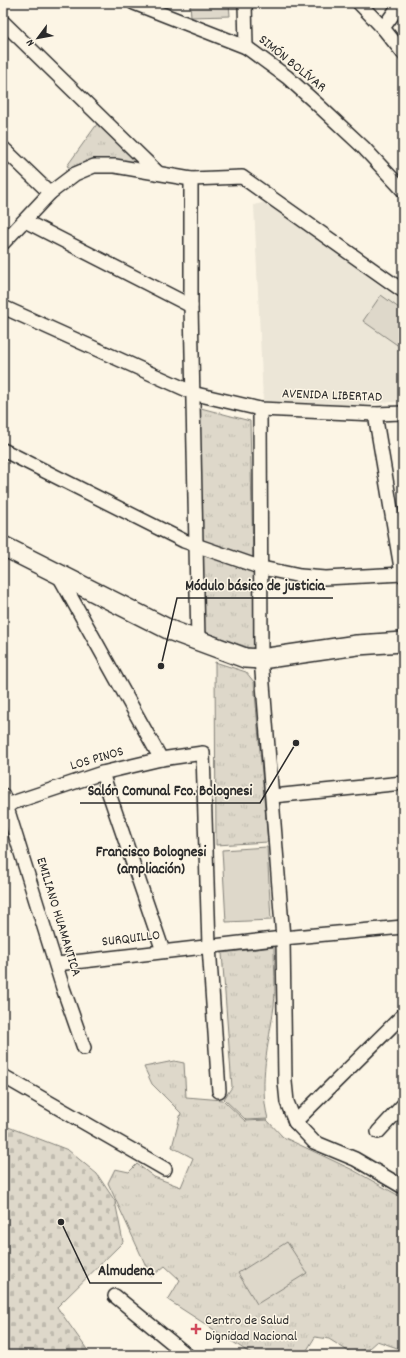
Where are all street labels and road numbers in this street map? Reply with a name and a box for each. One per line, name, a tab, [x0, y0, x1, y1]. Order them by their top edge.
street label: SIMÓN BOLÍVAR	[254, 30, 330, 98]
street label: AVENIDA LIBERTAD	[281, 384, 383, 408]
street label: LOS PINOS	[68, 742, 126, 776]
street label: EMILIANO HUAMANTICA	[30, 855, 86, 979]
street label: SURQUILLO	[101, 926, 161, 952]

